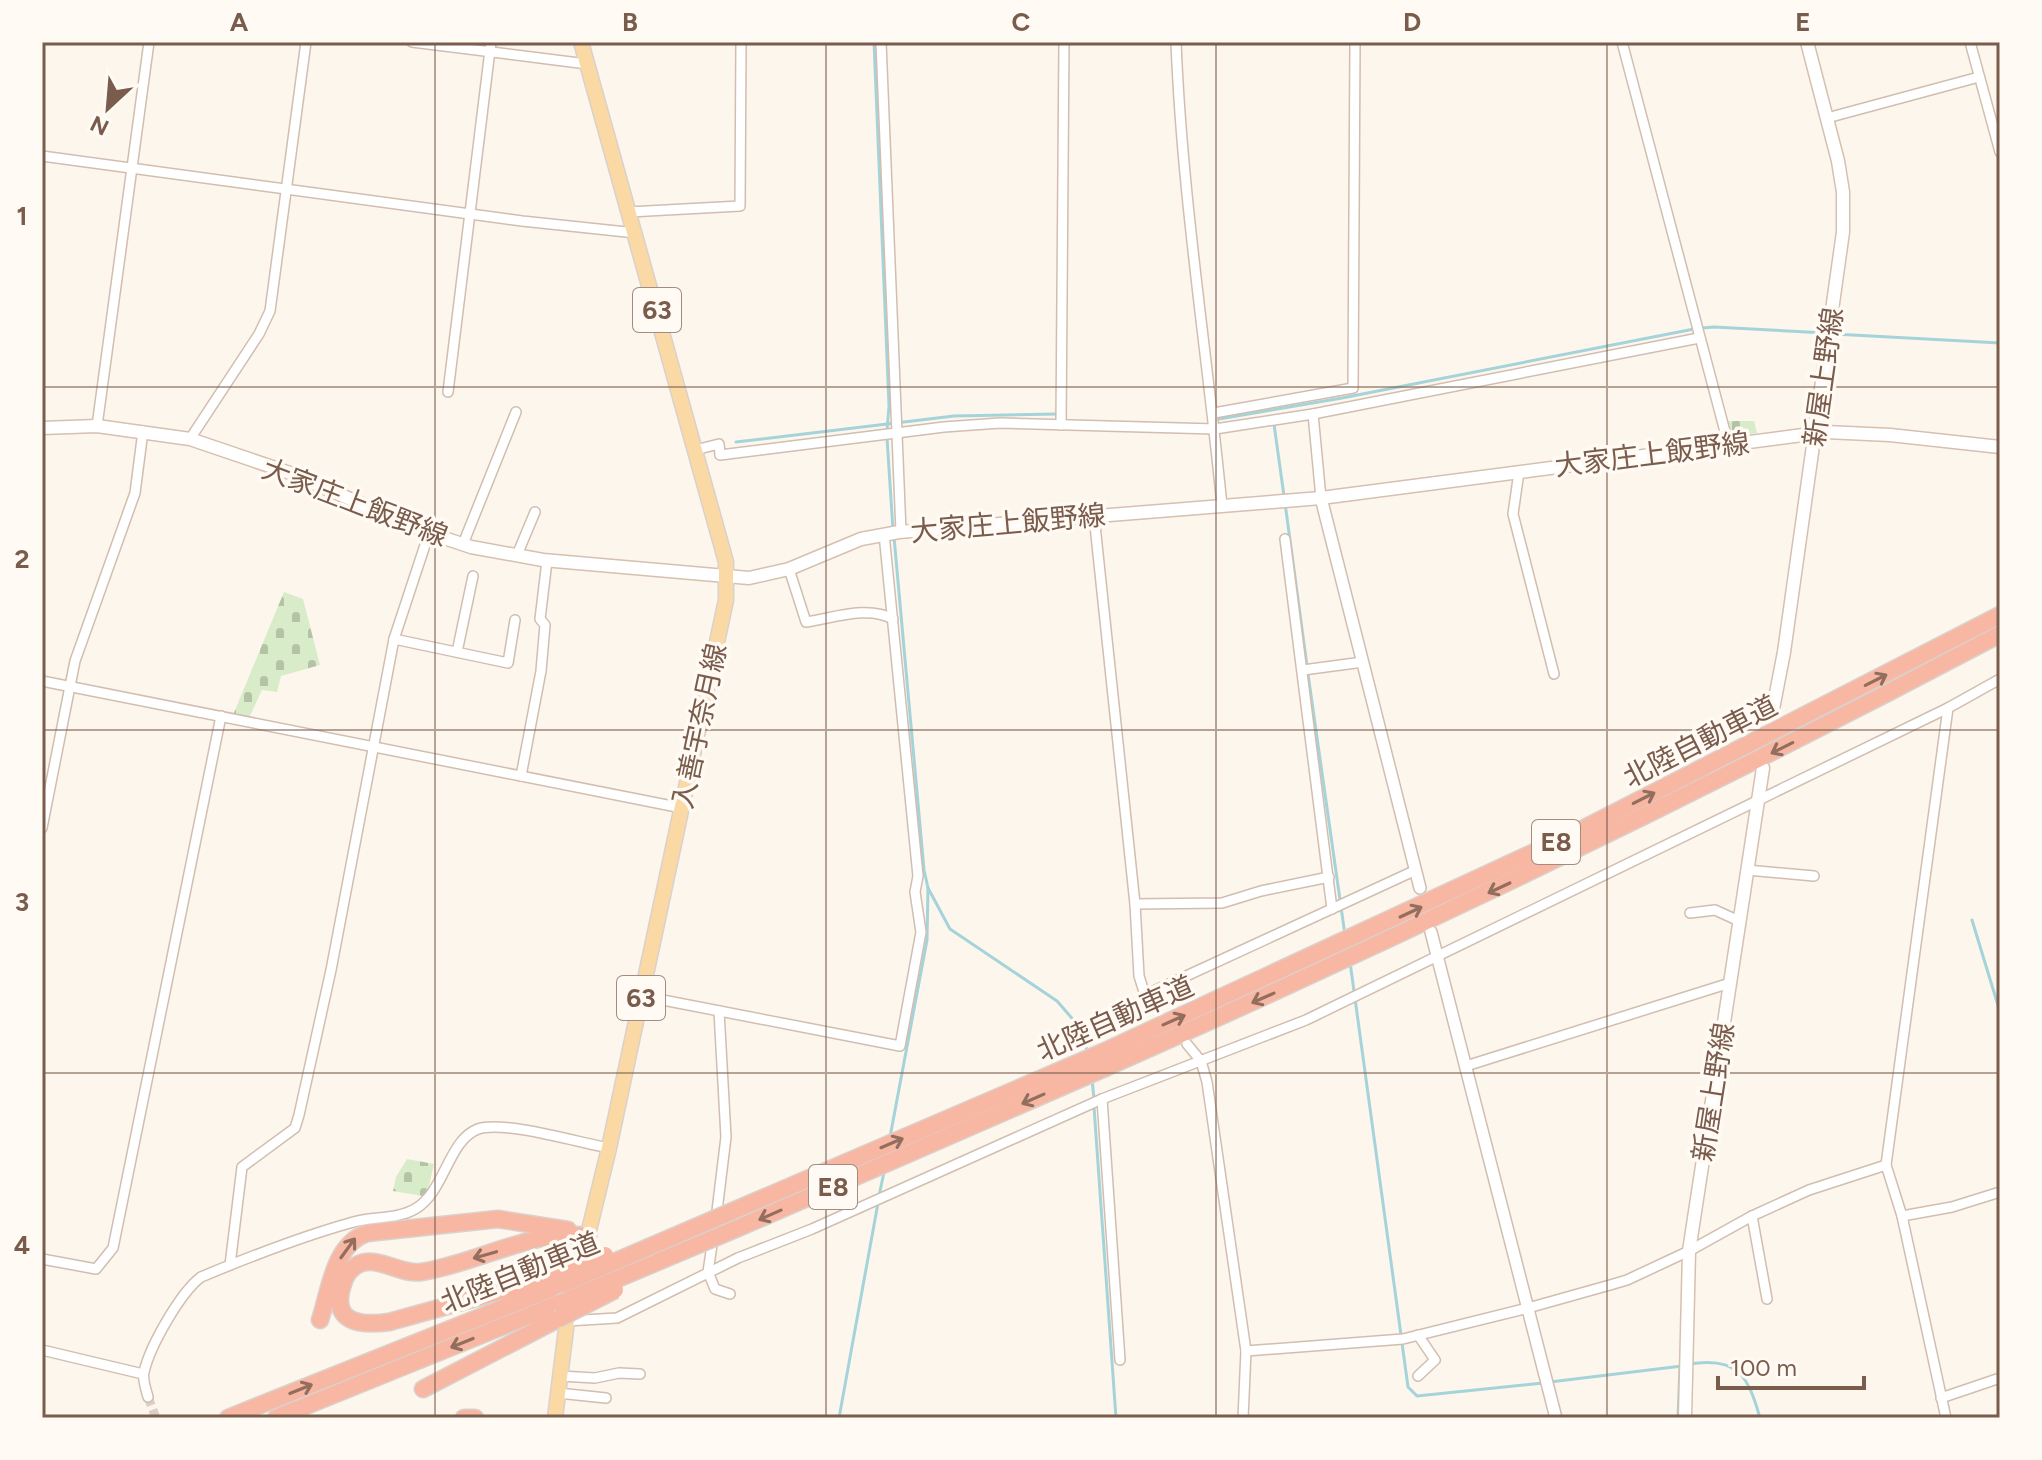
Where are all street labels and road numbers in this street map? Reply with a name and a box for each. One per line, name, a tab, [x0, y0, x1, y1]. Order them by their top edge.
road number: 63	[633, 288, 681, 332]
street label: 新屋上野線	[1796, 305, 1850, 449]
street label: 大家庄上飯野線	[1553, 425, 1751, 483]
street label: 大家庄上飯野線	[257, 451, 453, 553]
street label: 大家庄上飯野線	[909, 498, 1107, 548]
street label: 入善宇奈月線	[665, 640, 733, 812]
street label: 北陸自動車道	[1617, 688, 1783, 794]
road number: E8	[1532, 820, 1580, 864]
street label: 北陸自動車道	[1031, 968, 1199, 1068]
road number: 63	[617, 976, 665, 1020]
street label: 新屋上野線	[1685, 1020, 1741, 1164]
road number: E8	[809, 1165, 857, 1209]
street label: 北陸自動車道	[436, 1225, 604, 1319]

